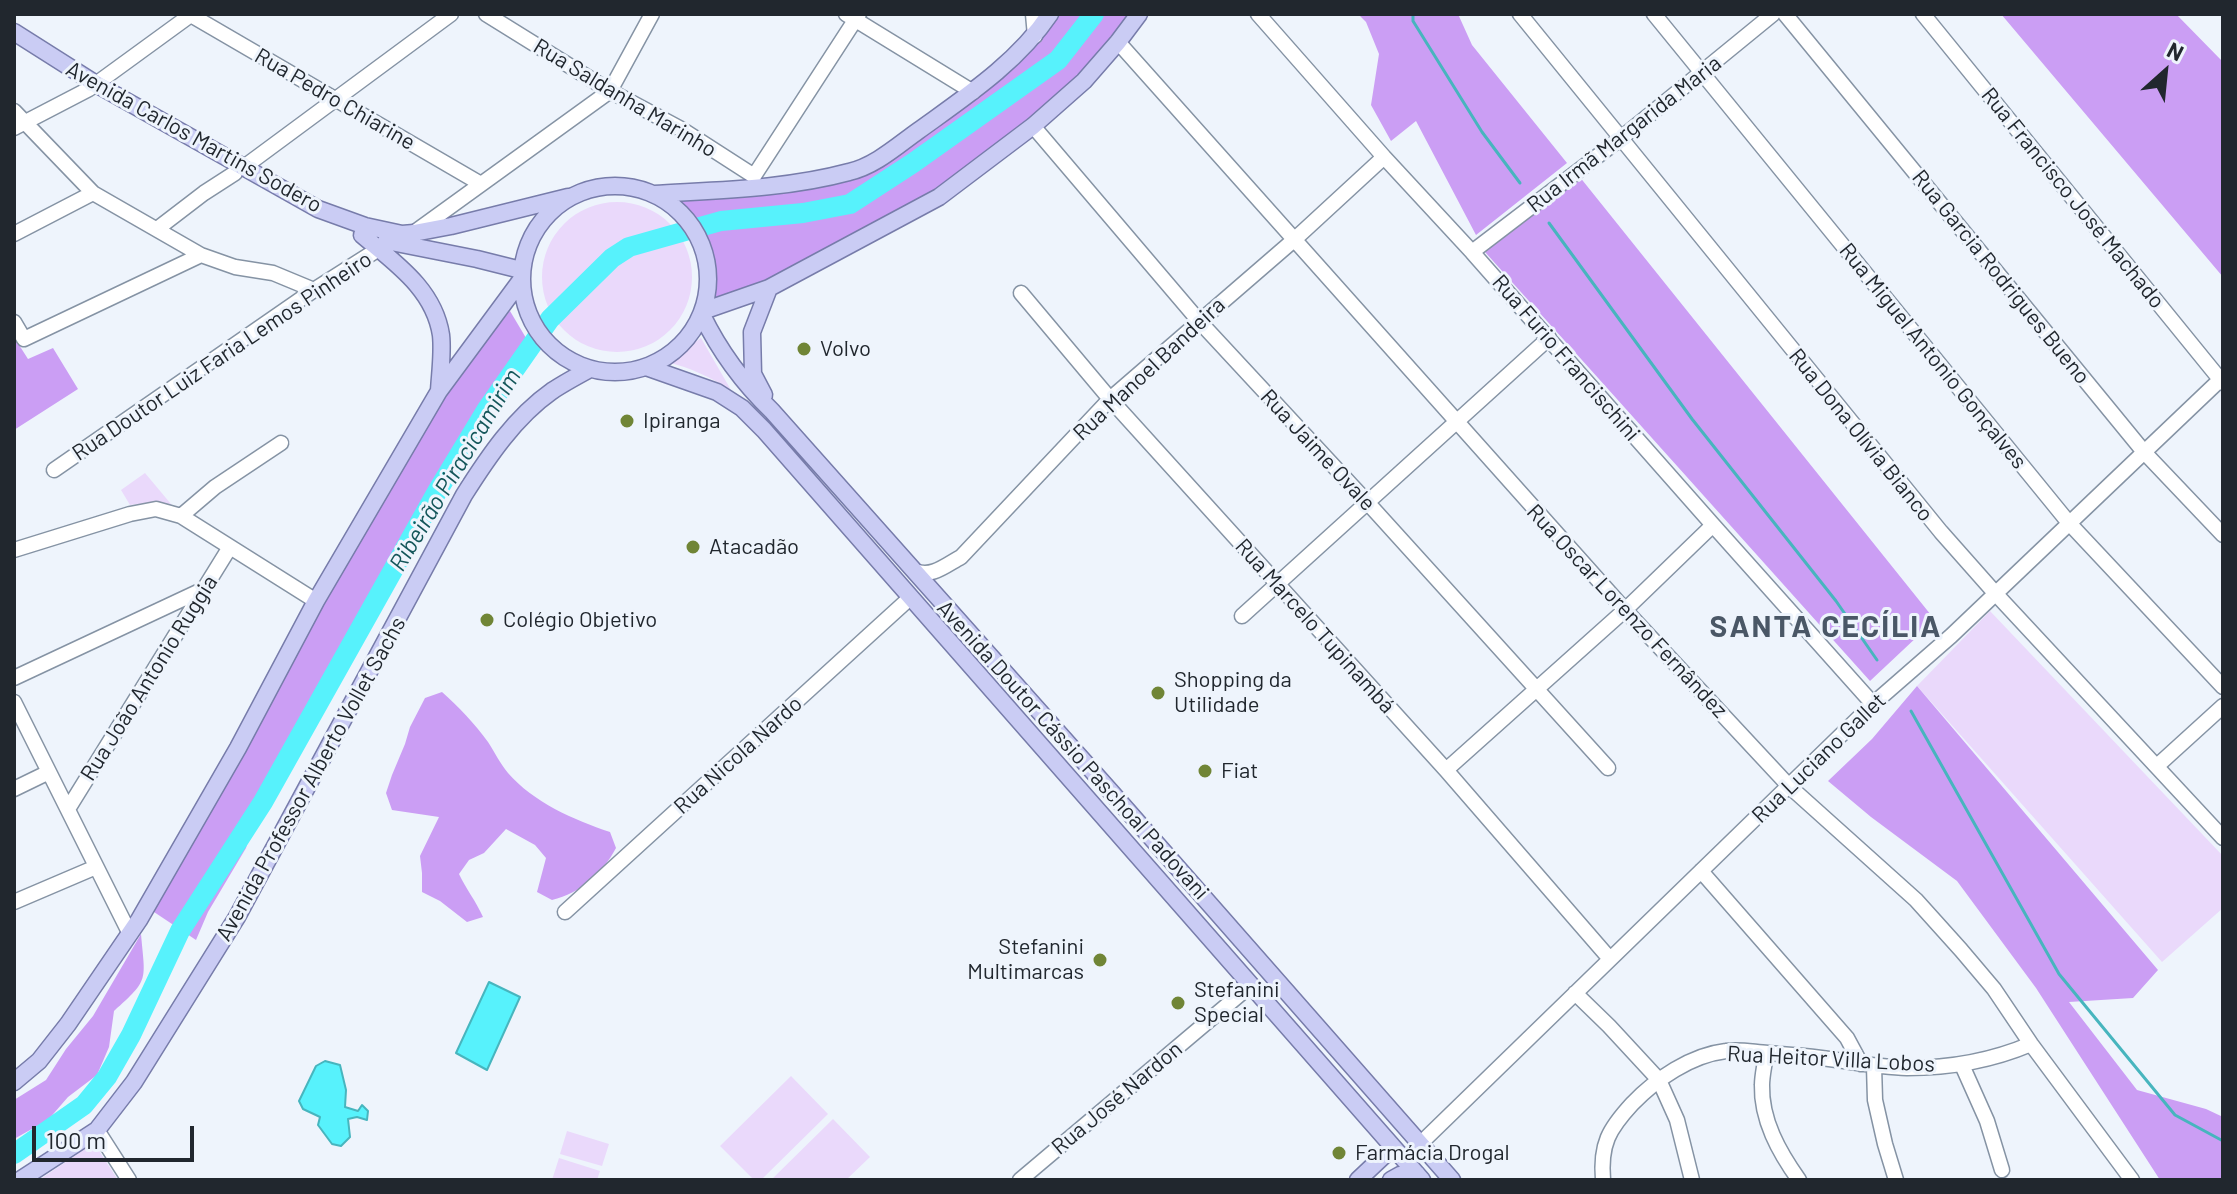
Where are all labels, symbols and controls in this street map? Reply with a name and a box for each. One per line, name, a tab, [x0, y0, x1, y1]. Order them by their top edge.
north arrow	[2125, 32, 2205, 112]
street label: Rua Saldanha Marinho	[529, 33, 721, 163]
text: N	[2163, 36, 2188, 66]
street label: Rua Pedro Chiarine	[250, 42, 420, 156]
street label: Rua Irmã Margarida Maria	[1522, 50, 1726, 218]
street label: Avenida Carlos Martins Sodero	[62, 56, 326, 218]
street label: Rua Francisco José Machado	[1976, 82, 2170, 314]
street label: Rua Garcia Rodrigues Bueno	[1906, 165, 2096, 389]
street label: Rua Miguel Antonio Gonçalves	[1834, 238, 2032, 474]
street label: Rua Doutor Luiz Faria Lemos Pinheiro	[67, 246, 377, 466]
street label: Rua Furio Francischini	[1486, 269, 1646, 447]
street label: Rua Manoel Bandeira	[1068, 292, 1230, 446]
place label: Volvo	[820, 336, 871, 362]
marker: Volvo	[795, 340, 813, 358]
street label: Rua Dona Olívia Bianco	[1783, 343, 1939, 527]
water label: Ribeirão Piracicamirim	[383, 364, 527, 576]
street label: Rua Jaime Ovale	[1255, 384, 1381, 516]
place label: Ipiranga	[643, 408, 721, 434]
marker: Ipiranga	[618, 412, 636, 430]
street label: Rua Oscar Lorenzo Fernândez	[1521, 499, 1733, 723]
street label: Rua Marcelo Tupinambá	[1230, 533, 1400, 719]
place label: Atacadão	[709, 534, 799, 560]
marker: Atacadão	[684, 538, 702, 556]
street label: Rua João Antonio Ruggia	[75, 570, 223, 786]
street label: Avenida Doutor Cássio Paschoal Padovani	[931, 595, 1215, 905]
place label: Colégio Objetivo	[503, 607, 657, 633]
district label: SANTA CECÍLIA	[1710, 609, 1942, 645]
marker: Colégio Objetivo	[478, 611, 496, 629]
street label: Avenida Professor Alberto Vollet Sachs	[211, 612, 411, 946]
place label: Shopping da Utilidade	[1174, 667, 1292, 718]
marker: Shopping da Utilidade	[1149, 684, 1167, 702]
street label: Rua Luciano Gallet	[1747, 687, 1891, 829]
street label: Rua Nicola Nardo	[668, 691, 808, 819]
place label: Fiat	[1221, 758, 1258, 784]
marker: Fiat	[1196, 762, 1214, 780]
place label: Stefanini Multimarcas	[967, 934, 1084, 986]
marker: Stefanini Multimarcas	[1091, 951, 1109, 969]
place label: Stefanini Special	[1194, 977, 1280, 1028]
marker: Stefanini Special	[1169, 994, 1187, 1012]
street label: Rua José Nardon	[1046, 1036, 1188, 1160]
street label: Rua Heitor Villa Lobos	[1726, 1040, 1936, 1078]
scale bar	[36, 1110, 198, 1160]
text: 100 m	[46, 1125, 106, 1154]
place label: Farmácia Drogal	[1355, 1140, 1510, 1166]
marker: Farmácia Drogal	[1330, 1144, 1348, 1162]

